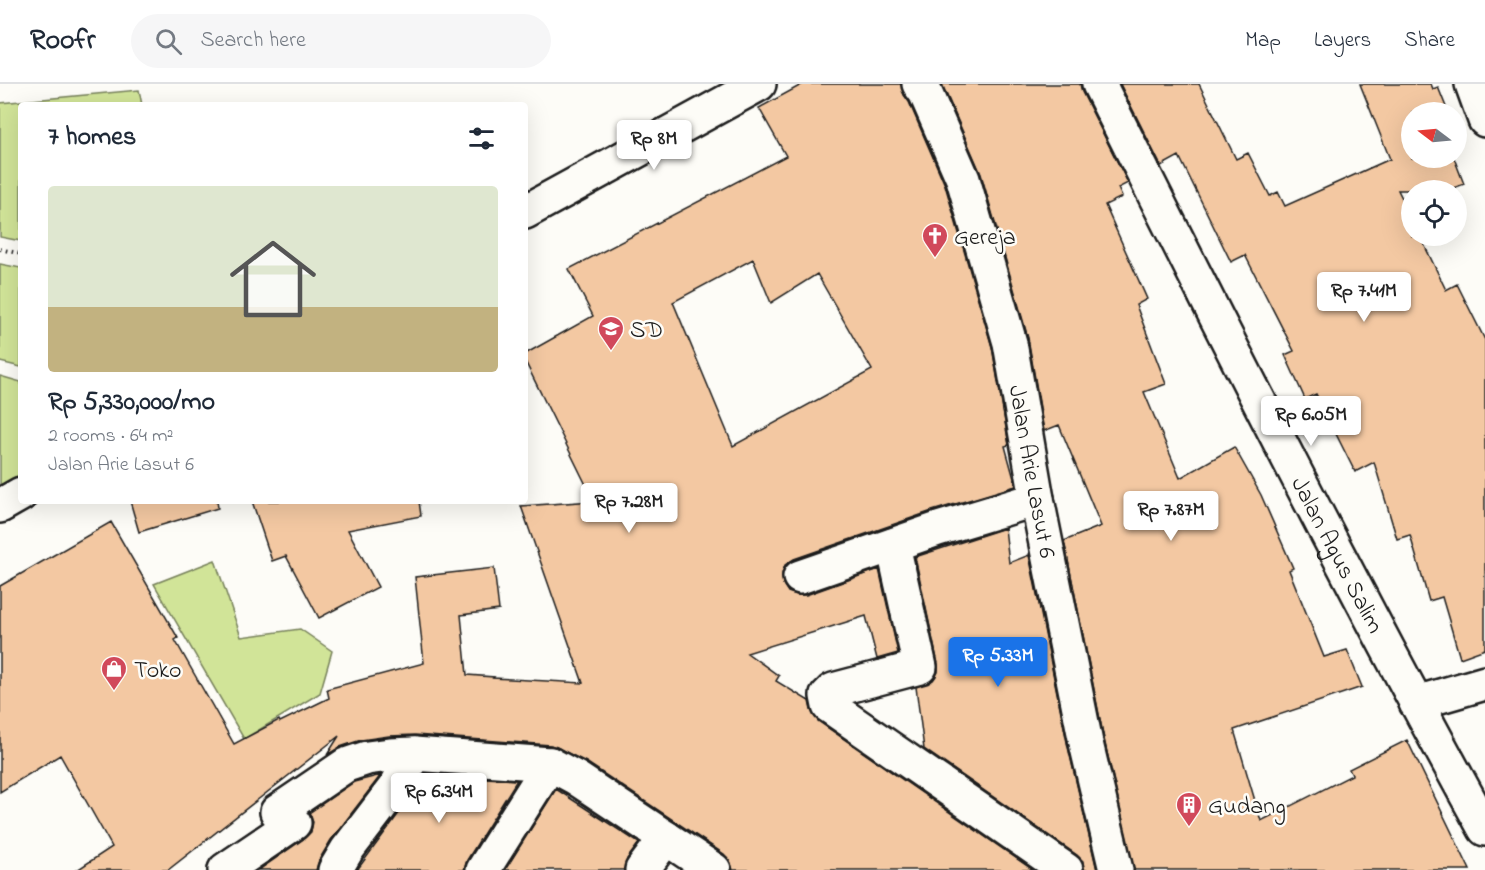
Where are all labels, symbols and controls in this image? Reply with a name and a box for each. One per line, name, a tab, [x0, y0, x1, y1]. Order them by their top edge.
search box	[131, 14, 551, 68]
text: Roofr	[30, 21, 95, 62]
icon: search	[152, 25, 185, 58]
text: Search here	[200, 25, 306, 57]
text: Map	[1245, 26, 1281, 56]
text: Layers	[1314, 26, 1371, 56]
text: Share	[1404, 26, 1455, 56]
north arrow	[1401, 102, 1467, 168]
map controls	[1401, 102, 1467, 246]
text: 7 homes	[48, 119, 136, 157]
pin: Rp 8M	[612, 120, 696, 171]
icon: filters	[465, 122, 498, 155]
text: Rp 8M	[631, 125, 677, 154]
button: locate	[1401, 180, 1467, 246]
church icon: Gereja	[920, 221, 950, 259]
place label: Gereja	[954, 221, 1016, 256]
icon: home	[219, 225, 327, 333]
pin: Rp 7.41M	[1302, 272, 1426, 323]
text: Rp 7.41M	[1331, 277, 1397, 306]
school or university icon: SD	[596, 314, 626, 352]
place label: SD	[630, 314, 663, 349]
street label: Jalan Arie Lasut 6	[998, 383, 1064, 562]
text: Rp 5,330,000/mo	[48, 384, 215, 422]
pin: Rp 6.05M	[1249, 396, 1373, 447]
text: Rp 6.05M	[1275, 401, 1347, 430]
text: 2 rooms · 64 m²	[48, 422, 173, 451]
text: Jalan Arie Lasut 6	[48, 451, 194, 480]
street label: Jalan Agus Salim	[1281, 471, 1392, 640]
pin: Rp 7.28M	[567, 483, 691, 534]
text: Rp 7.28M	[595, 488, 663, 517]
pin: Rp 7.87M	[1109, 491, 1233, 542]
text: Rp 7.87M	[1137, 496, 1205, 525]
pin: Rp 5.33M	[936, 637, 1060, 688]
text: Rp 5.33M	[962, 642, 1034, 671]
shop icon: Toko	[99, 654, 129, 692]
place label: Toko	[134, 654, 182, 689]
pin: Rp 6.34M	[377, 773, 501, 824]
text: Rp 6.34M	[405, 778, 473, 807]
building icon: Gudang	[1174, 790, 1204, 828]
place label: Gudang	[1208, 790, 1286, 825]

